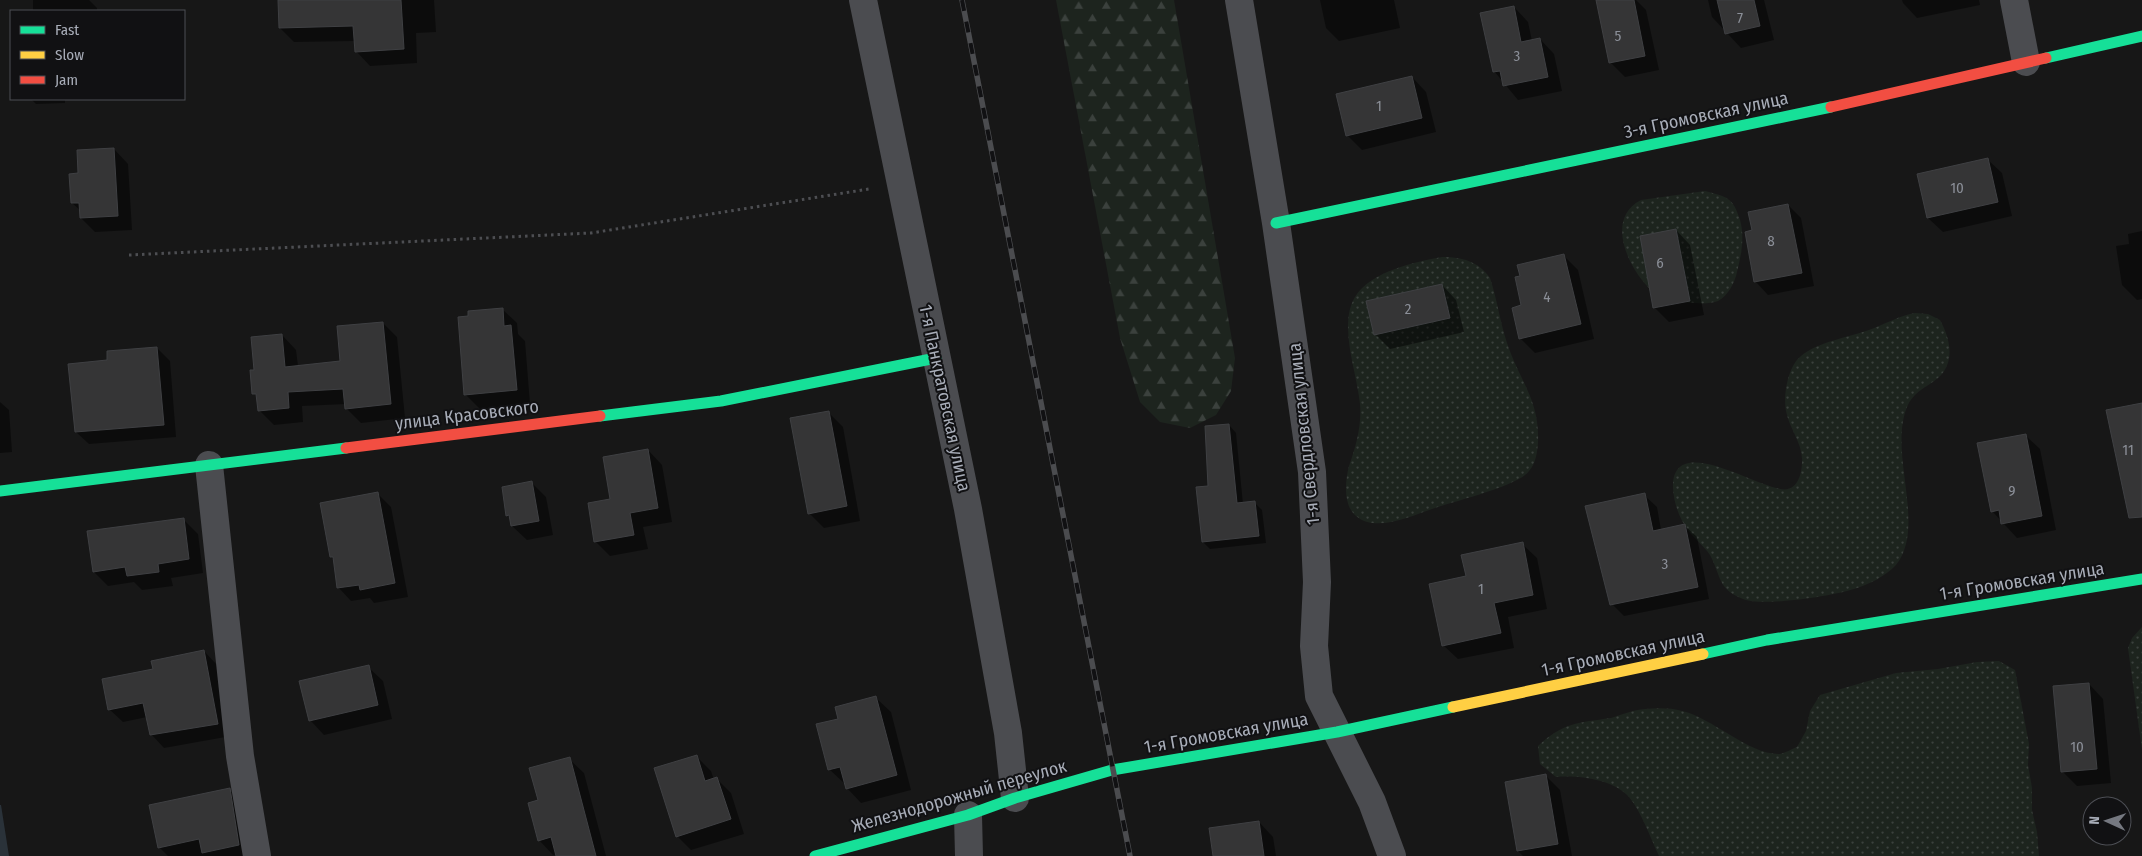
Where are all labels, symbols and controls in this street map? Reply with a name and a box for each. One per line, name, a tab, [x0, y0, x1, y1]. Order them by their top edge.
house number: 7	[1737, 9, 1743, 27]
legend	[10, 10, 185, 100]
text: Fast	[55, 21, 79, 39]
house number: 5	[1615, 27, 1622, 45]
text: Slow	[55, 46, 84, 64]
house number: 3	[1514, 47, 1521, 65]
text: Jam	[55, 71, 78, 89]
street label: 3-я Громовская улица	[1622, 87, 1790, 143]
house number: 1	[1376, 97, 1382, 115]
house number: 10	[1950, 179, 1964, 197]
house number: 8	[1767, 232, 1775, 250]
house number: 6	[1656, 254, 1664, 272]
house number: 4	[1543, 288, 1551, 306]
house number: 2	[1405, 300, 1412, 318]
street label: 1-я Панкратовская улица	[914, 303, 976, 494]
street label: 1-я Свердловская улица	[1283, 342, 1324, 526]
street label: улица Красовского	[394, 395, 540, 435]
house number: 11	[2122, 441, 2134, 459]
house number: 9	[2008, 482, 2016, 500]
house number: 3	[1662, 555, 1669, 573]
street label: 1-я Громовская улица	[1938, 557, 2106, 605]
house number: 1	[1478, 580, 1484, 598]
street label: 1-я Громовская улица	[1539, 625, 1707, 681]
street label: 1-я Громовская улица	[1142, 708, 1310, 758]
house number: 10	[2070, 738, 2084, 756]
street label: Железнодорожный переулок	[849, 755, 1070, 837]
north arrow	[2082, 796, 2132, 846]
text: N	[2086, 816, 2103, 825]

